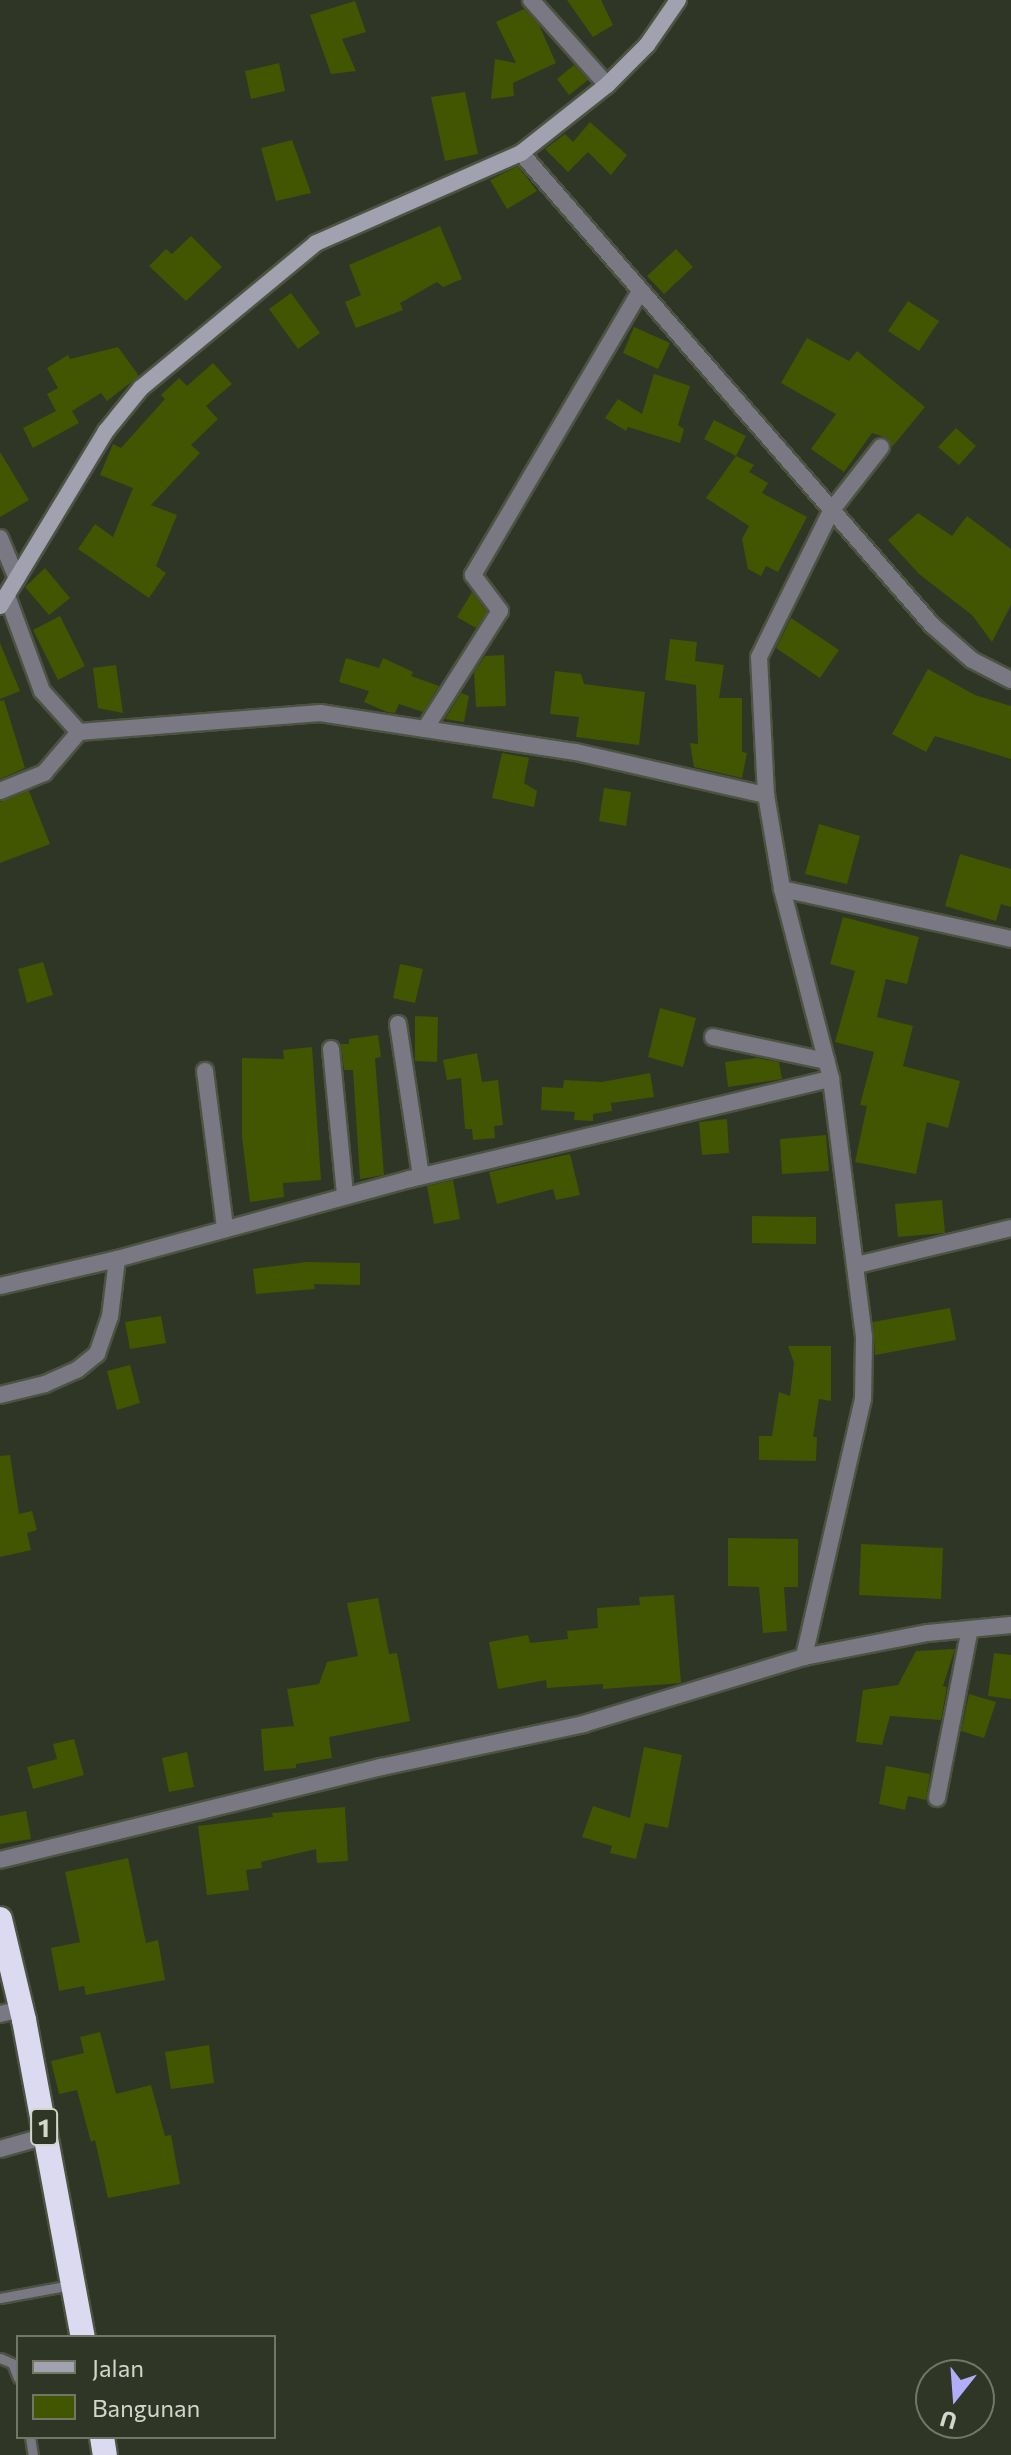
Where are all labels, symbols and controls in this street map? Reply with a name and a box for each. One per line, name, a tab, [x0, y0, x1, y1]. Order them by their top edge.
road number: 1	[30, 2105, 58, 2149]
legend	[16, 2335, 276, 2439]
text: Jalan	[92, 2353, 144, 2382]
north arrow	[915, 2359, 995, 2439]
text: Bangunan	[92, 2393, 200, 2422]
text: U	[937, 2405, 960, 2436]

